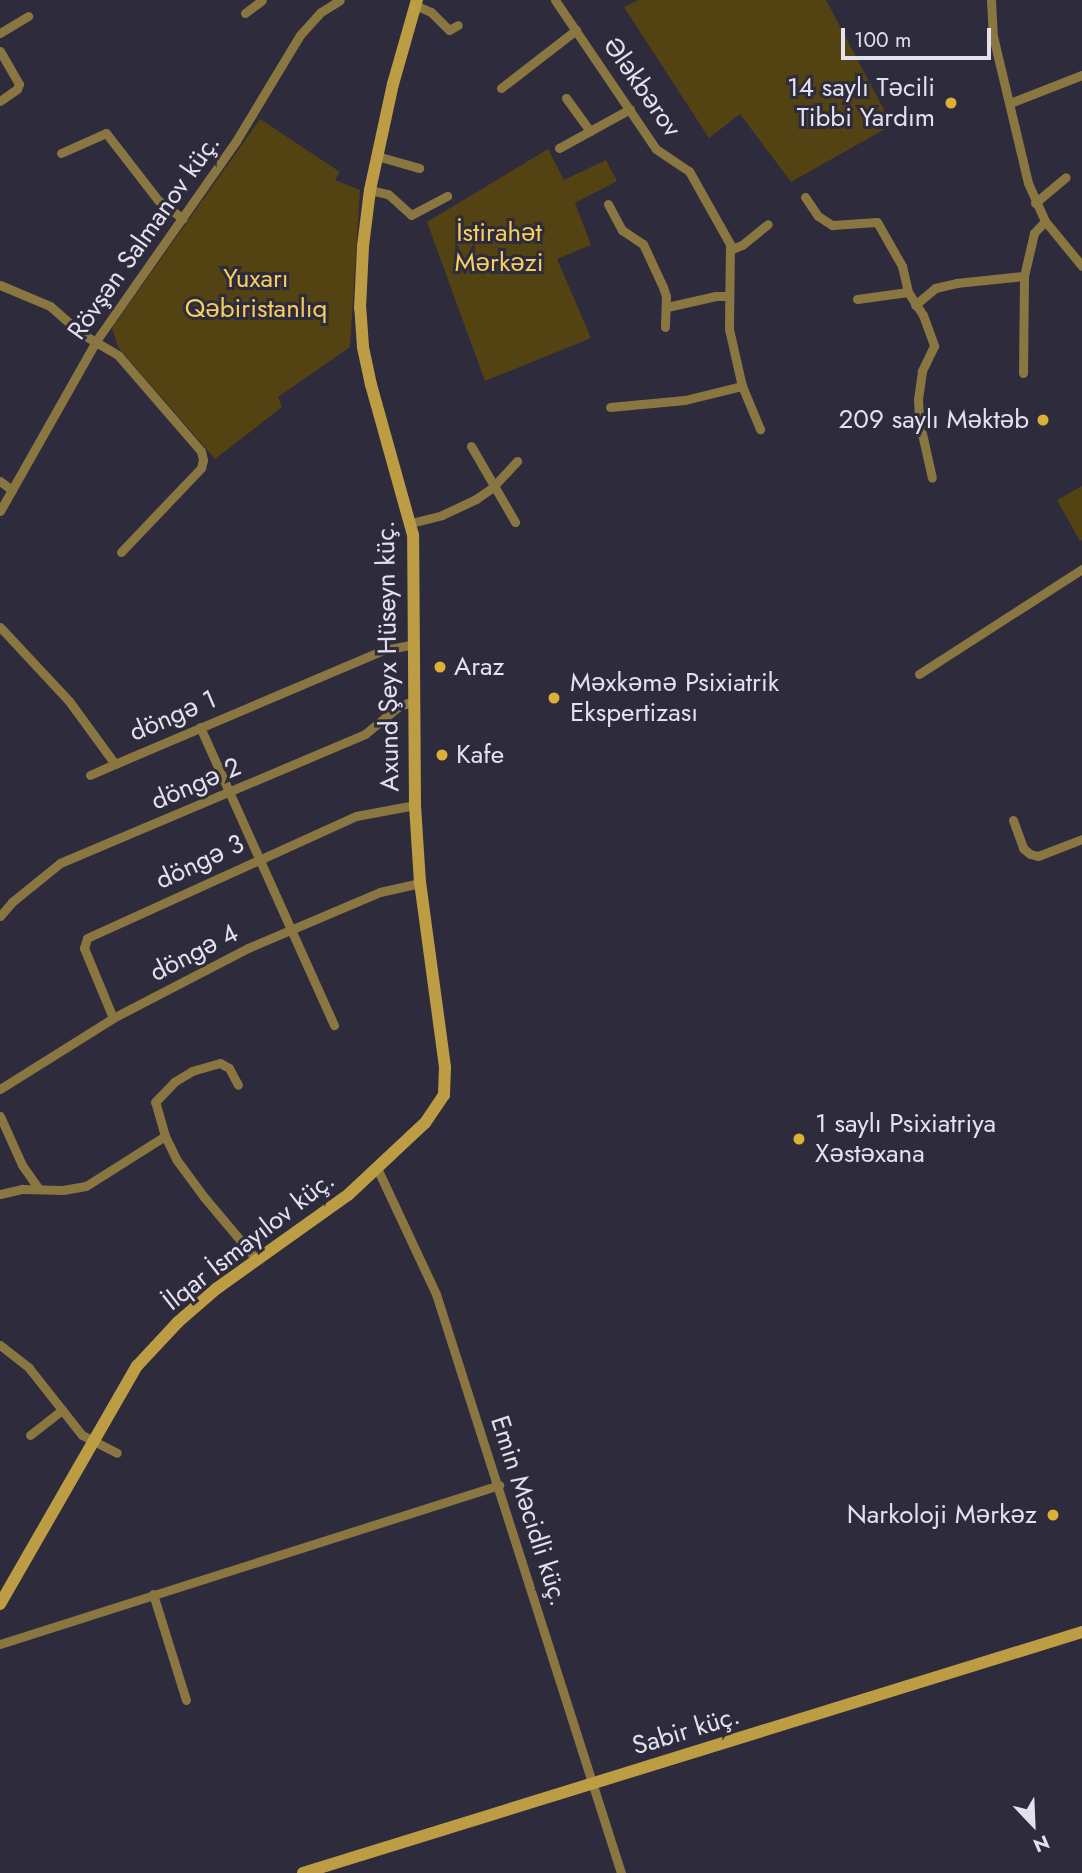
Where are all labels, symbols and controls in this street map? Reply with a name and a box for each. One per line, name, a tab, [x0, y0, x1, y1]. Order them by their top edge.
scale bar	[844, 14, 995, 58]
text: 100 m	[854, 25, 911, 55]
street label: Ələkbərov	[596, 31, 688, 143]
place label: 14 saylı Təcili Tibbi Yardım	[787, 72, 935, 134]
marker: 14 saylı Təcili Tibbi Yardım	[941, 93, 961, 113]
street label: Rövşən Salmanov küç.	[61, 128, 227, 346]
park label: İstirahət Mərkəzi	[454, 217, 544, 278]
park label: Yuxarı Qəbiristanlıq	[185, 263, 327, 324]
place label: 209 saylı Məktəb	[839, 404, 1029, 436]
marker: 209 saylı Məktəb	[1035, 412, 1051, 428]
street label: Axund Şeyx Hüseyn küç.	[370, 520, 406, 792]
place label: Araz	[454, 651, 505, 683]
marker: Araz	[432, 659, 448, 675]
place label: Məxkəmə Psixiatrik Ekspertizası	[570, 667, 779, 728]
street label: döngə 1	[125, 684, 221, 748]
marker: Məxkəmə Psixiatrik Ekspertizası	[544, 688, 564, 708]
place label: Kafe	[456, 739, 504, 771]
marker: Kafe	[434, 747, 450, 763]
street label: döngə 2	[146, 751, 246, 817]
street label: döngə 3	[151, 828, 249, 896]
street label: döngə 4	[145, 918, 243, 988]
place label: 1 saylı Psixiatriya Xəstəxana	[815, 1108, 996, 1170]
marker: 1 saylı Psixiatriya Xəstəxana	[789, 1129, 809, 1149]
street label: İlqar İsmayılov küç.	[157, 1165, 341, 1317]
street label: Emin Məcidli küç.	[484, 1412, 574, 1610]
place label: Narkoloji Mərkəz	[847, 1499, 1037, 1531]
marker: Narkoloji Mərkəz	[1043, 1505, 1063, 1525]
street label: Sabir küç.	[629, 1700, 743, 1762]
north arrow	[998, 1789, 1068, 1859]
text: N	[1029, 1828, 1054, 1859]

